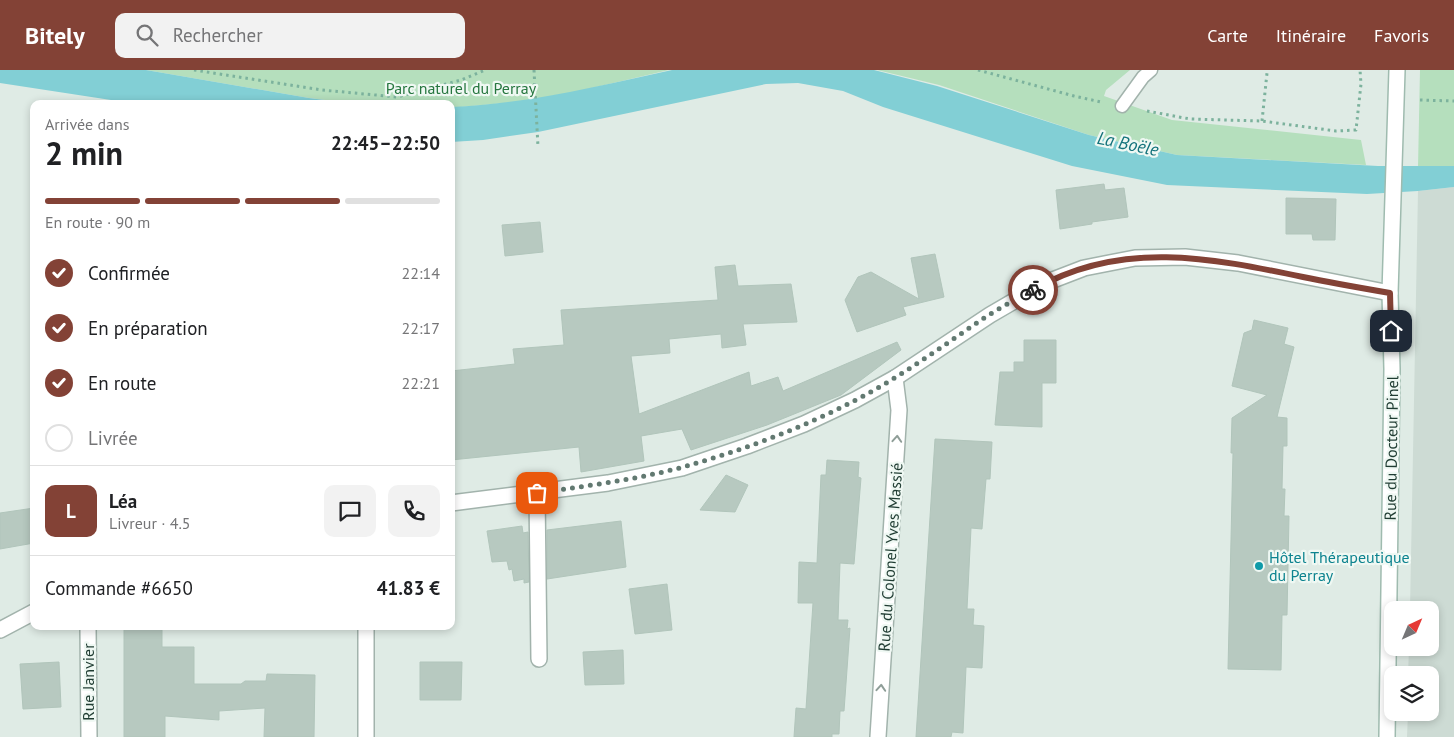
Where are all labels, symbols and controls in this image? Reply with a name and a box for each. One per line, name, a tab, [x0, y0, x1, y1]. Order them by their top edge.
search box	[115, 13, 465, 58]
text: Bitely	[25, 20, 85, 51]
icon: search	[133, 21, 161, 49]
text: Rechercher	[173, 23, 263, 47]
text: Carte	[1207, 24, 1248, 47]
text: Itinéraire	[1276, 24, 1346, 47]
text: Favoris	[1374, 24, 1429, 47]
park label: Parc naturel du Perray	[386, 78, 537, 98]
text: Arrivée dans	[45, 114, 129, 134]
water label: La Boële	[1095, 126, 1162, 161]
text: 22:45–22:50	[331, 131, 440, 155]
text: 2 min	[45, 132, 123, 174]
text: En route · 90 m	[45, 212, 150, 232]
icon: check	[45, 259, 73, 287]
text: Confirmée	[88, 261, 170, 285]
text: 22:14	[402, 263, 440, 283]
courier	[1008, 265, 1058, 315]
icon: bike	[1019, 276, 1047, 304]
pin	[1370, 310, 1412, 352]
icon: check	[45, 314, 73, 342]
text: En préparation	[88, 316, 208, 340]
icon: home	[1377, 317, 1405, 345]
text: 22:17	[402, 318, 440, 338]
icon: check	[45, 369, 73, 397]
text: En route	[88, 371, 156, 395]
text: 22:21	[402, 373, 440, 393]
street label: Rue du Docteur Pinel	[1380, 375, 1402, 520]
text: Livrée	[88, 426, 138, 450]
one-way arrow	[892, 435, 903, 443]
street label: Rue du Colonel Yves Massié	[873, 462, 907, 652]
pin	[516, 472, 558, 514]
icon: bag	[523, 479, 551, 507]
button: chat	[324, 485, 376, 537]
button: phone	[388, 485, 440, 537]
text: Léa	[109, 489, 137, 513]
text: L	[66, 499, 76, 523]
text: Livreur · 4.5	[109, 513, 191, 533]
place label: Hôtel Thérapeutique du Perray	[1269, 547, 1410, 585]
marker: Hôtel Thérapeutique du Perray	[1253, 560, 1265, 572]
text: Commande #6650	[45, 576, 193, 600]
text: 41.83 €	[377, 576, 440, 600]
north arrow	[1384, 601, 1439, 656]
map controls	[1384, 601, 1439, 721]
street label: Rue Janvier	[78, 643, 98, 721]
button: layers	[1384, 666, 1439, 721]
one-way arrow	[876, 684, 887, 692]

